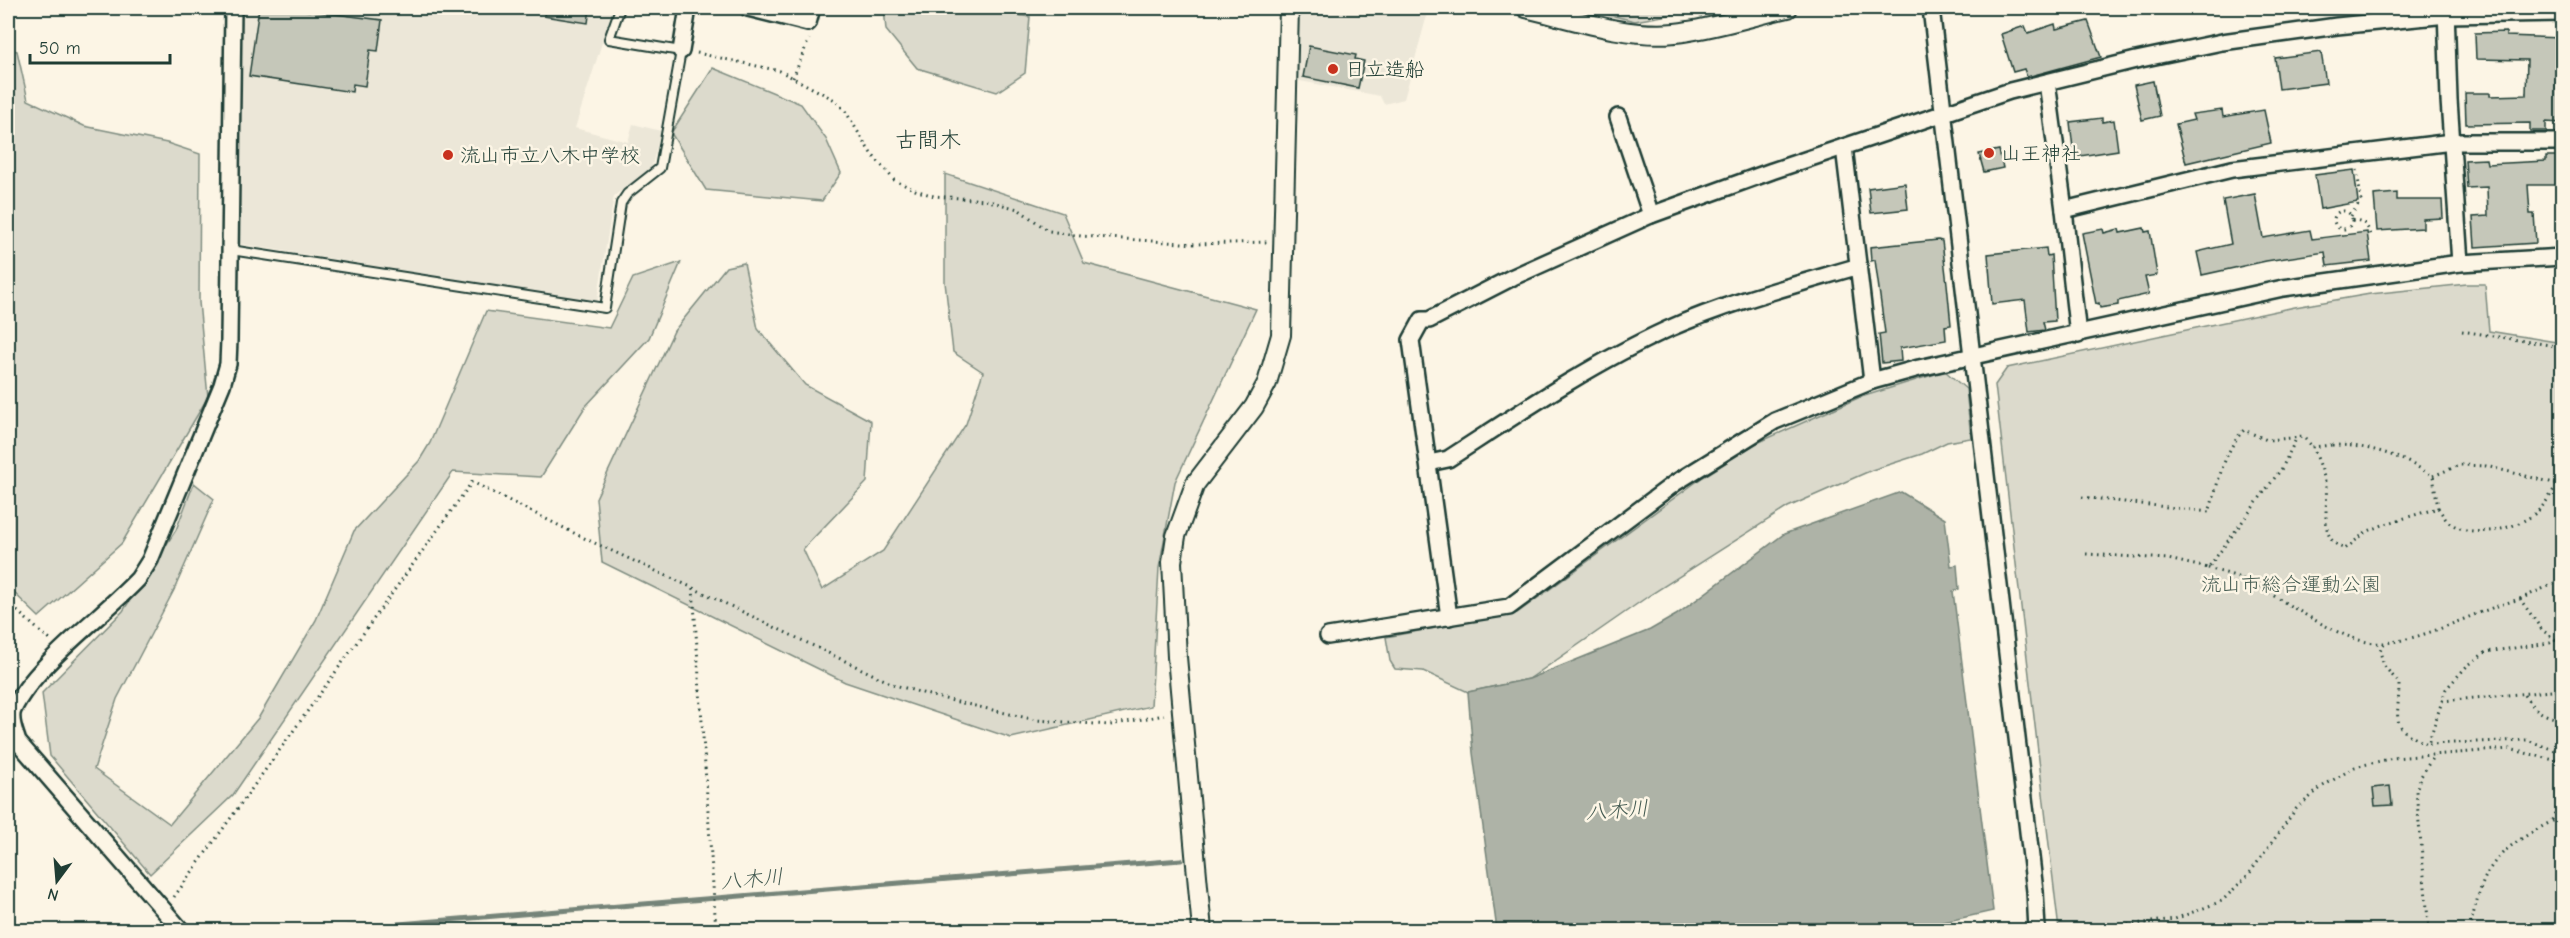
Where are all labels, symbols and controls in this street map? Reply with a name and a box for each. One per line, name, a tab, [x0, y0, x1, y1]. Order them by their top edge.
scale bar	[30, 27, 170, 65]
text: 50 m	[39, 38, 81, 59]
place label: 日立造船	[1345, 58, 1425, 81]
marker: 日立造船	[1326, 62, 1340, 76]
district label: 古間木	[895, 127, 961, 153]
place label: 山王神社	[2001, 142, 2081, 165]
place label: 流山市立八木中学校	[460, 144, 640, 167]
marker: 山王神社	[1982, 146, 1996, 160]
marker: 流山市立八木中学校	[441, 148, 455, 162]
park label: 流山市総合運動公園	[2201, 573, 2381, 596]
water label: 八木川	[1585, 796, 1649, 824]
north arrow	[27, 851, 87, 911]
water label: 八木川	[720, 864, 784, 894]
text: N	[46, 884, 61, 905]

